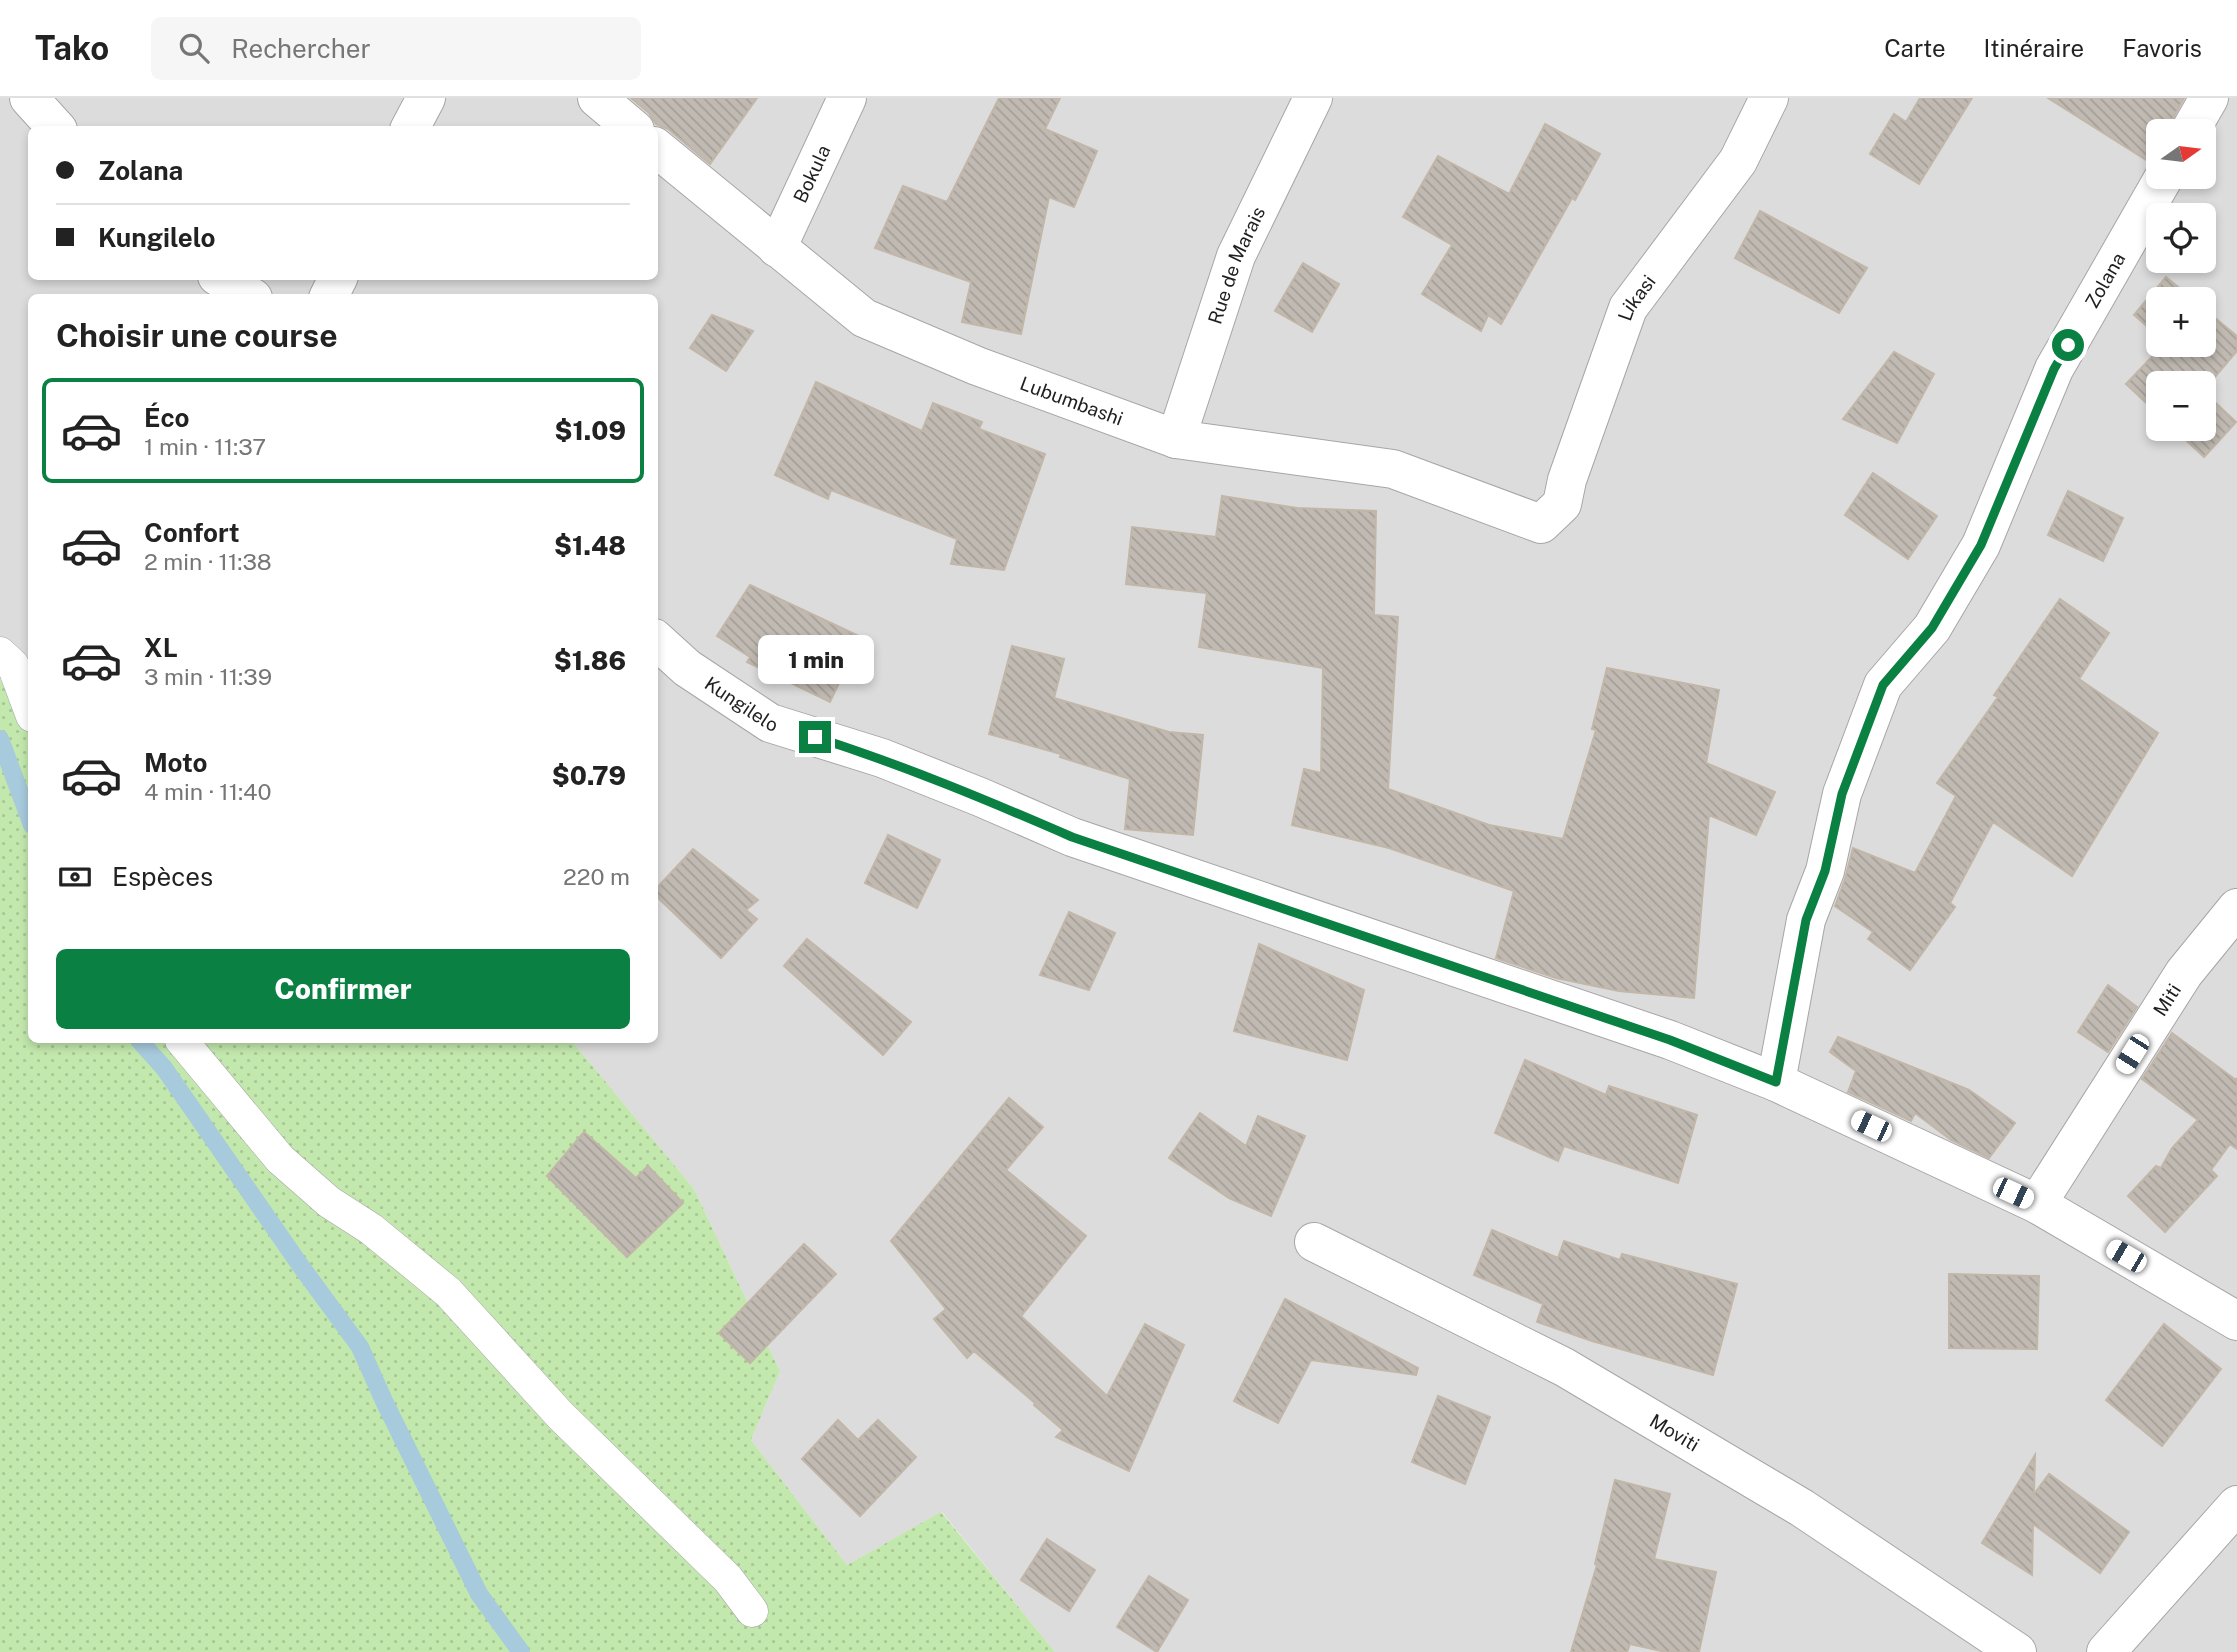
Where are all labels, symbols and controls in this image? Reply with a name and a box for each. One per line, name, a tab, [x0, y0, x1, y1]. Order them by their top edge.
search box	[151, 17, 641, 80]
text: Tako	[35, 29, 109, 67]
icon: search	[175, 29, 213, 67]
text: Rechercher	[231, 33, 371, 64]
text: Carte	[1884, 34, 1946, 62]
text: Itinéraire	[1984, 34, 2084, 62]
text: Favoris	[2122, 34, 2202, 62]
north arrow	[2146, 119, 2216, 189]
map controls	[2146, 119, 2216, 441]
street label: Bokula	[789, 141, 835, 206]
text: Zolana	[98, 155, 183, 186]
street label: Rue de Marais	[1203, 203, 1269, 327]
button: locate	[2146, 203, 2216, 273]
text: Kungilelo	[98, 222, 216, 253]
street label: Zolana	[2080, 249, 2129, 312]
street label: Likasi	[1613, 271, 1660, 324]
button: +	[2146, 287, 2216, 357]
text: Choisir une course	[56, 317, 338, 354]
route start	[2052, 329, 2084, 361]
button: −	[2146, 371, 2216, 441]
street label: Lubumbashi	[1017, 372, 1126, 430]
icon: car	[60, 399, 123, 462]
text: Éco	[144, 402, 190, 433]
text: $1.09	[554, 415, 626, 446]
text: 1 min · 11:37	[144, 433, 266, 460]
icon: car	[60, 514, 123, 577]
text: Confort	[144, 517, 240, 548]
text: $1.48	[554, 530, 626, 561]
text: 2 min · 11:38	[144, 548, 272, 575]
icon: car	[60, 629, 123, 692]
text: XL	[144, 632, 178, 663]
callout: 1 min	[757, 636, 873, 684]
text: $1.86	[554, 645, 626, 676]
text: 1 min	[788, 646, 844, 673]
text: 3 min · 11:39	[144, 663, 272, 690]
street label: Kungilelo	[701, 672, 780, 736]
route end	[799, 721, 831, 753]
icon: car	[60, 744, 123, 807]
text: Moto	[144, 747, 207, 778]
text: $0.79	[552, 760, 626, 791]
text: 4 min · 11:40	[144, 778, 272, 805]
icon: cash	[56, 858, 94, 896]
text: Espèces	[112, 861, 213, 892]
text: 220 m	[563, 863, 630, 890]
button: Confirmer	[56, 949, 630, 1029]
street label: Miti	[2149, 980, 2185, 1020]
car	[2112, 1031, 2153, 1077]
car	[1848, 1108, 1895, 1144]
car	[1990, 1175, 2037, 1211]
car	[2103, 1236, 2150, 1276]
street label: Moviti	[1646, 1409, 1703, 1456]

